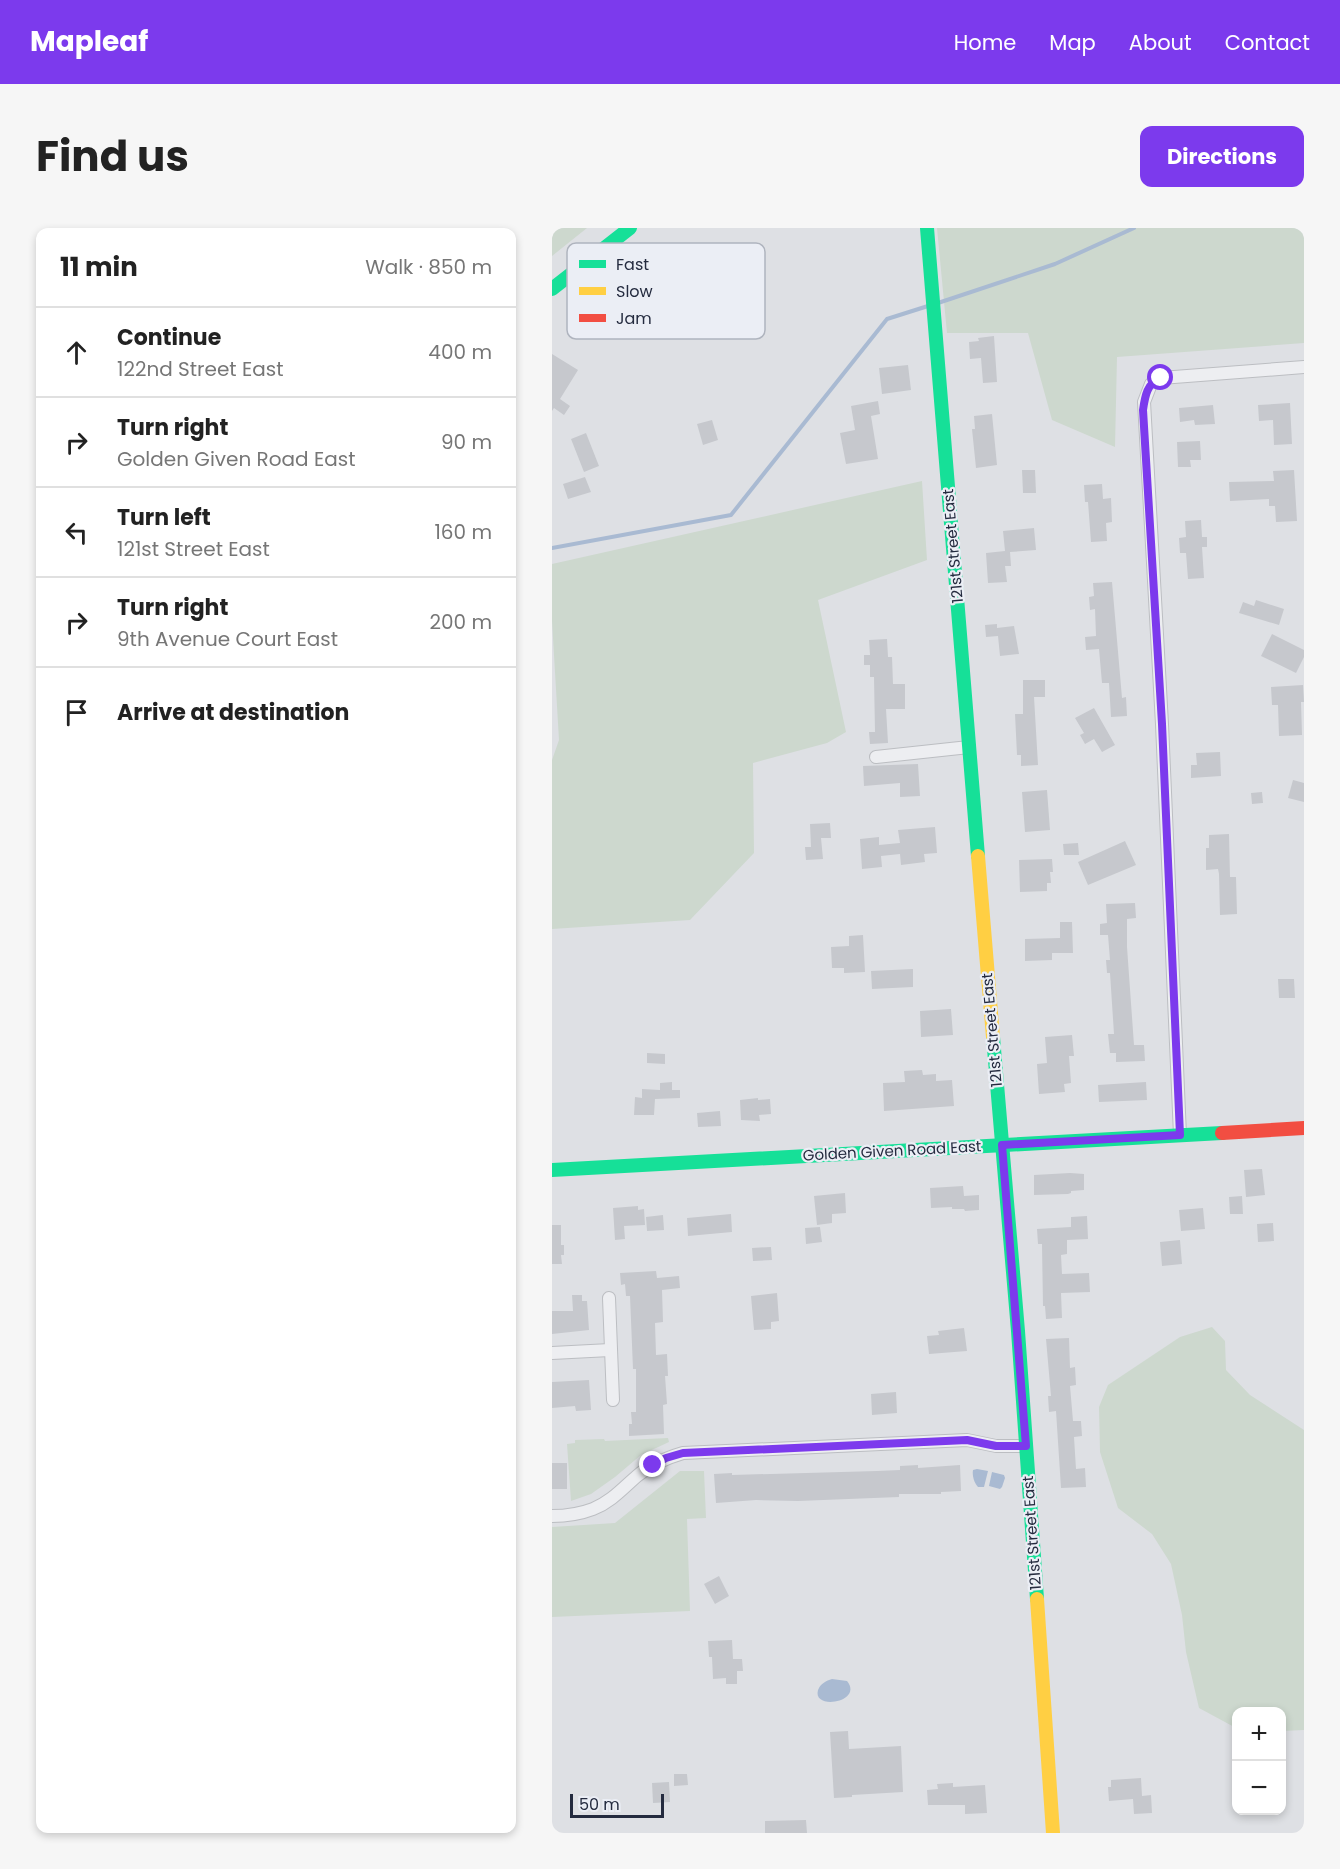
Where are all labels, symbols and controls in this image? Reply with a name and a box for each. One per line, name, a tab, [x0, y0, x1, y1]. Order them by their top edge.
text: Mapleaf	[30, 22, 148, 61]
text: Home	[954, 28, 1016, 57]
text: Map	[1049, 28, 1096, 57]
text: About	[1129, 28, 1192, 57]
text: Contact	[1225, 28, 1310, 57]
button: Directions	[1140, 126, 1304, 187]
text: Find us	[36, 127, 189, 186]
legend	[567, 243, 765, 339]
text: 11 min	[60, 249, 138, 285]
text: Walk · 850 m	[365, 253, 492, 281]
text: Fast	[616, 253, 649, 276]
text: Slow	[616, 280, 653, 303]
text: Jam	[616, 307, 652, 330]
text: Continue	[117, 322, 221, 353]
icon: ahead	[60, 336, 93, 369]
text: 400 m	[428, 338, 492, 366]
text: 122nd Street East	[117, 355, 283, 383]
route start	[1147, 364, 1173, 390]
text: Turn right	[117, 412, 228, 443]
icon: right	[60, 426, 93, 459]
text: 90 m	[441, 428, 492, 456]
text: Golden Given Road East	[117, 445, 355, 473]
street label: 121st Street East	[937, 488, 968, 604]
text: Turn left	[117, 502, 211, 533]
icon: left	[60, 516, 93, 549]
text: 160 m	[434, 518, 492, 546]
text: 121st Street East	[117, 535, 270, 563]
text: Turn right	[117, 592, 228, 623]
icon: right	[60, 606, 93, 639]
text: 200 m	[429, 608, 492, 636]
text: 9th Avenue Court East	[117, 625, 338, 653]
icon: arrive	[60, 696, 93, 729]
text: Arrive at destination	[117, 697, 349, 728]
street label: 121st Street East	[976, 972, 1007, 1088]
street label: Golden Given Road East	[802, 1135, 982, 1166]
route end	[639, 1451, 665, 1477]
street label: 121st Street East	[1017, 1475, 1046, 1591]
map controls	[1232, 1707, 1286, 1815]
button: +	[1232, 1707, 1286, 1761]
button: −	[1232, 1761, 1286, 1815]
scale bar	[570, 1791, 664, 1818]
text: 50 m	[579, 1793, 620, 1816]

